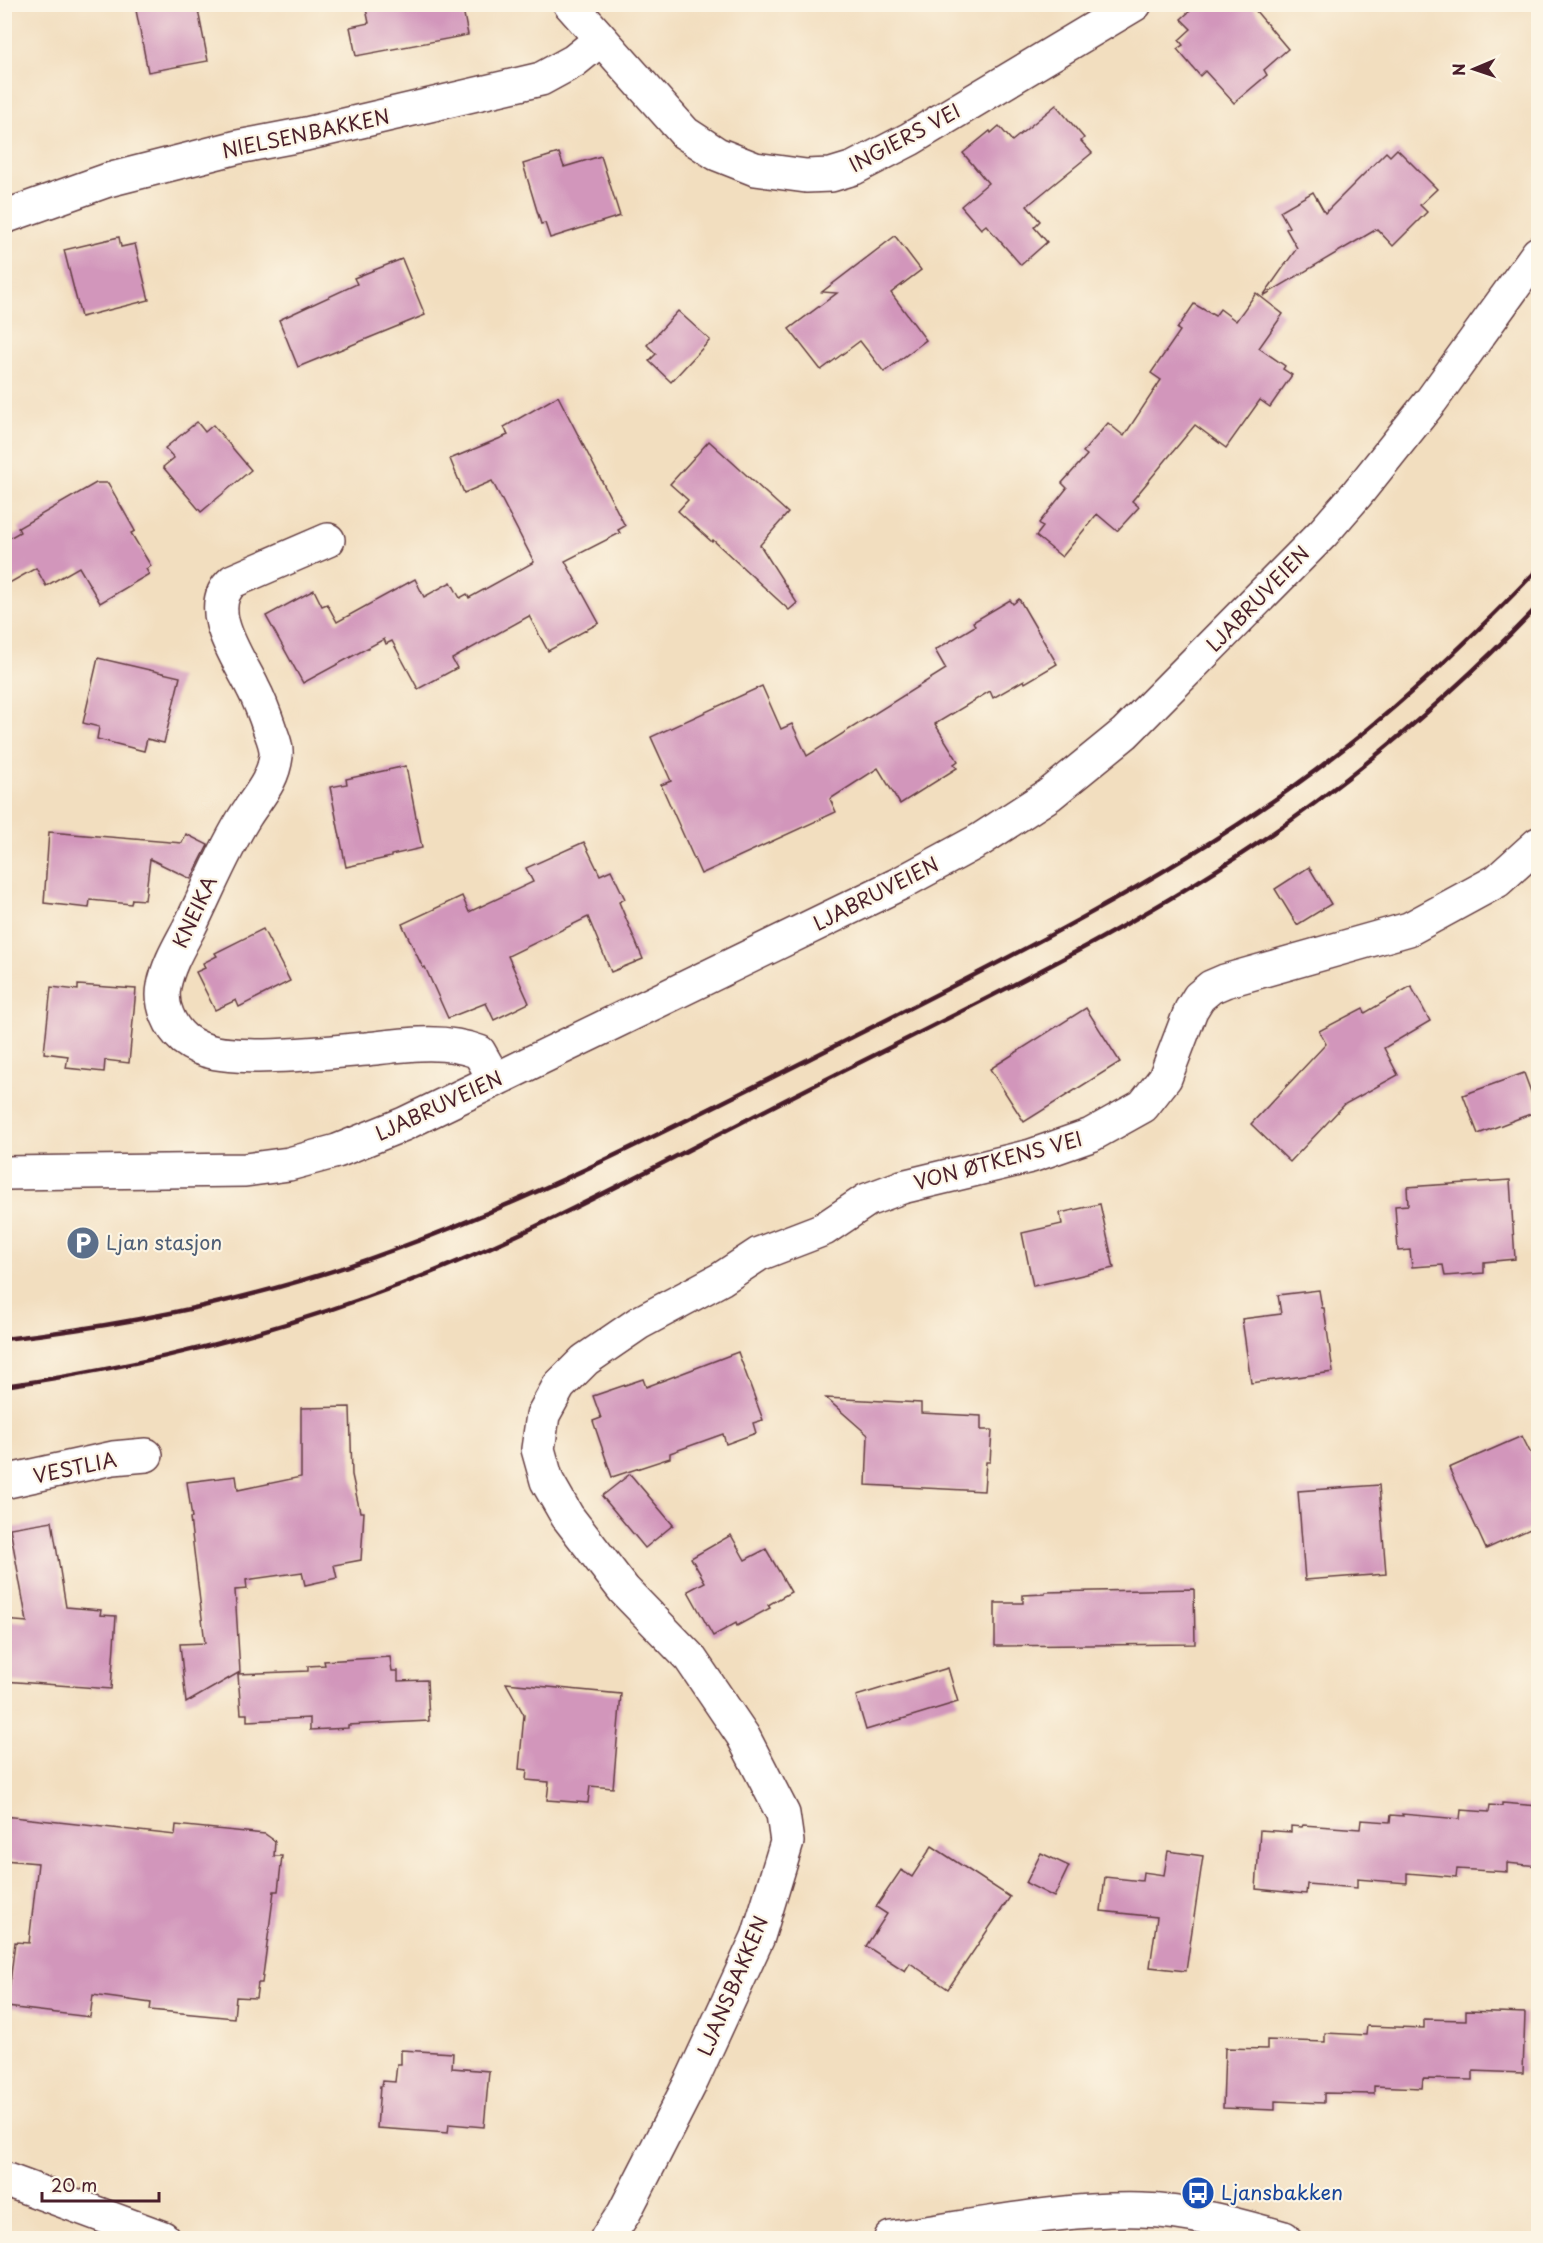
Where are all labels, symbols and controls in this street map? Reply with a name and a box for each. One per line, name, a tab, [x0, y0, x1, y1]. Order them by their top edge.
north arrow	[1444, 39, 1504, 99]
text: N	[1446, 63, 1470, 76]
street label: INGIERS VEI	[844, 95, 966, 179]
street label: NIELSENBAKKEN	[219, 101, 392, 165]
street label: LJABRUVEIEN	[1199, 538, 1316, 658]
street label: LJABRUVEIEN	[807, 849, 944, 938]
street label: KNEIKA	[164, 871, 224, 953]
street label: LJABRUVEIEN	[370, 1062, 507, 1148]
street label: VON ØTKENS VEI	[910, 1123, 1085, 1197]
parking icon: Ljan stasjon	[65, 1225, 101, 1261]
place label: Ljan stasjon	[106, 1227, 222, 1257]
street label: VESTLIA	[30, 1444, 119, 1490]
street label: LJANSBAKKEN	[689, 1911, 775, 2060]
scale bar	[42, 2165, 159, 2203]
text: 20 m	[51, 2171, 97, 2198]
bus stop icon: Ljansbakken	[1180, 2175, 1216, 2211]
place label: Ljansbakken	[1221, 2177, 1343, 2207]

